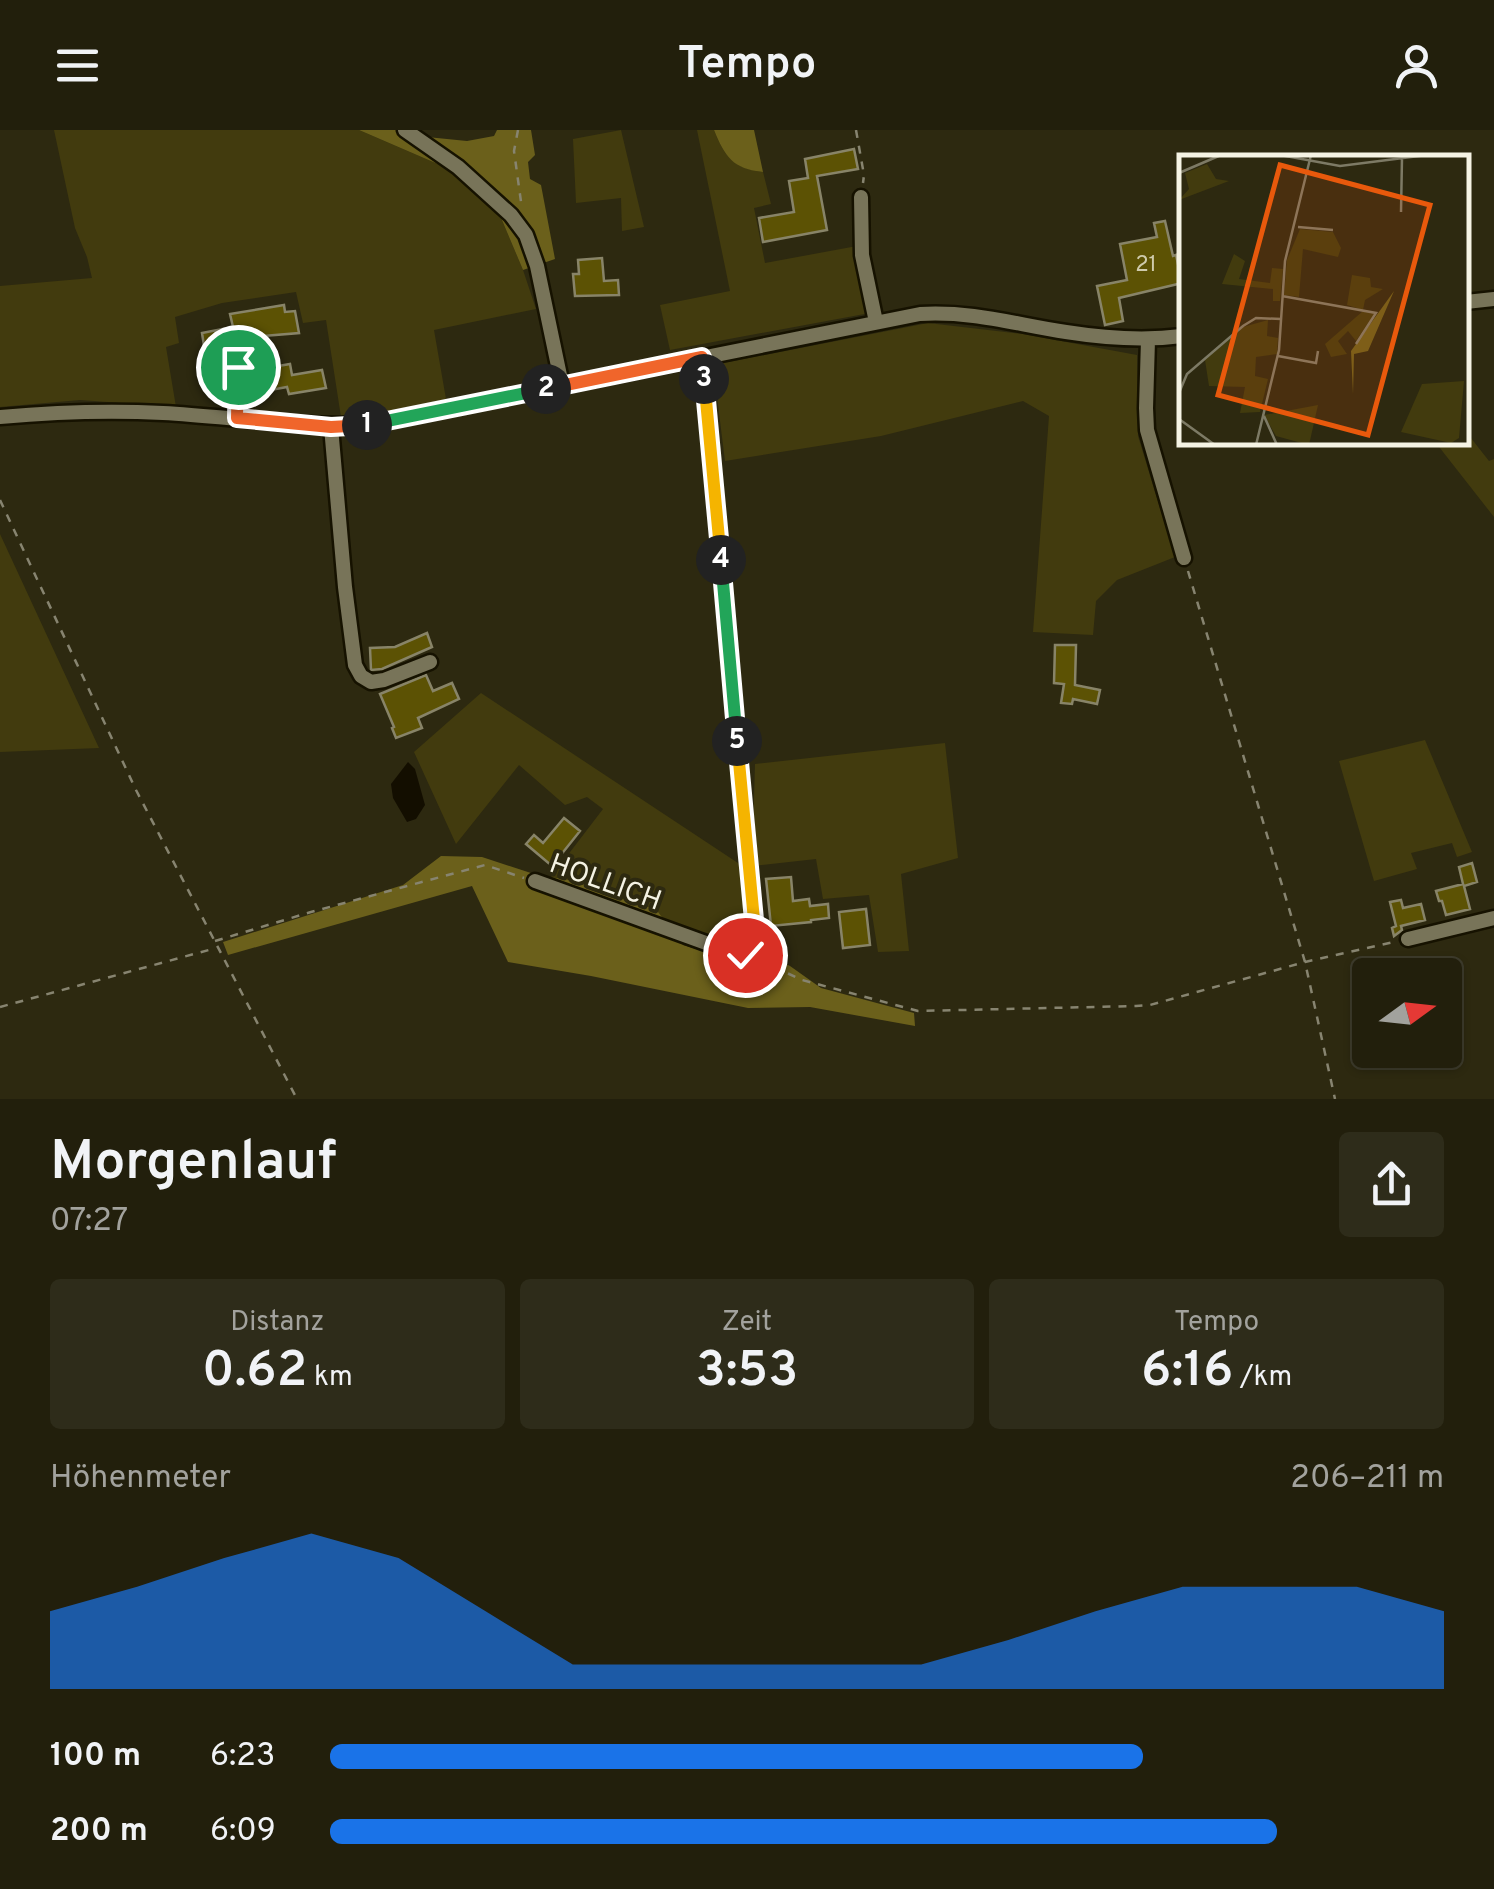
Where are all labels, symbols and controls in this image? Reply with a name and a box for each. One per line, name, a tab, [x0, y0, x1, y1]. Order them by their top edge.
text: Tempo	[678, 37, 816, 94]
icon: menu	[50, 38, 105, 93]
icon: person	[1389, 38, 1444, 93]
inset map	[1179, 155, 1469, 445]
house number: 21	[1135, 252, 1157, 279]
pin	[196, 325, 281, 410]
icon: arrive	[211, 340, 266, 395]
pin: 3	[679, 354, 729, 404]
text: 3	[696, 361, 712, 397]
pin: 2	[521, 364, 571, 414]
text: 2	[537, 371, 555, 407]
pin: 1	[342, 400, 392, 450]
text: 1	[361, 407, 373, 443]
pin: 4	[696, 535, 746, 585]
text: 4	[712, 542, 730, 578]
pin: 5	[712, 716, 762, 766]
text: 5	[728, 723, 746, 759]
street label: HOLLICH	[544, 847, 666, 921]
pin	[703, 913, 788, 998]
icon: check	[718, 928, 773, 983]
north arrow	[1352, 958, 1462, 1068]
map controls	[1352, 958, 1462, 1068]
text: Morgenlauf	[50, 1129, 337, 1199]
button: share	[1339, 1132, 1444, 1237]
text: 07:27	[50, 1202, 128, 1242]
text: Distanz	[230, 1305, 325, 1341]
text: Zeit	[722, 1305, 772, 1341]
text: Tempo	[1174, 1305, 1259, 1341]
text: 0.62	[202, 1341, 307, 1404]
text: 3:53	[696, 1341, 798, 1404]
text: 6:16	[1141, 1341, 1233, 1404]
text: km	[307, 1360, 353, 1396]
text: /km	[1233, 1360, 1292, 1396]
text: Höhenmeter	[50, 1459, 231, 1499]
text: 206–211 m	[1290, 1459, 1444, 1499]
text: 100 m	[50, 1737, 141, 1777]
text: 6:23	[210, 1737, 275, 1777]
text: 200 m	[50, 1812, 148, 1852]
text: 6:09	[210, 1812, 276, 1852]

